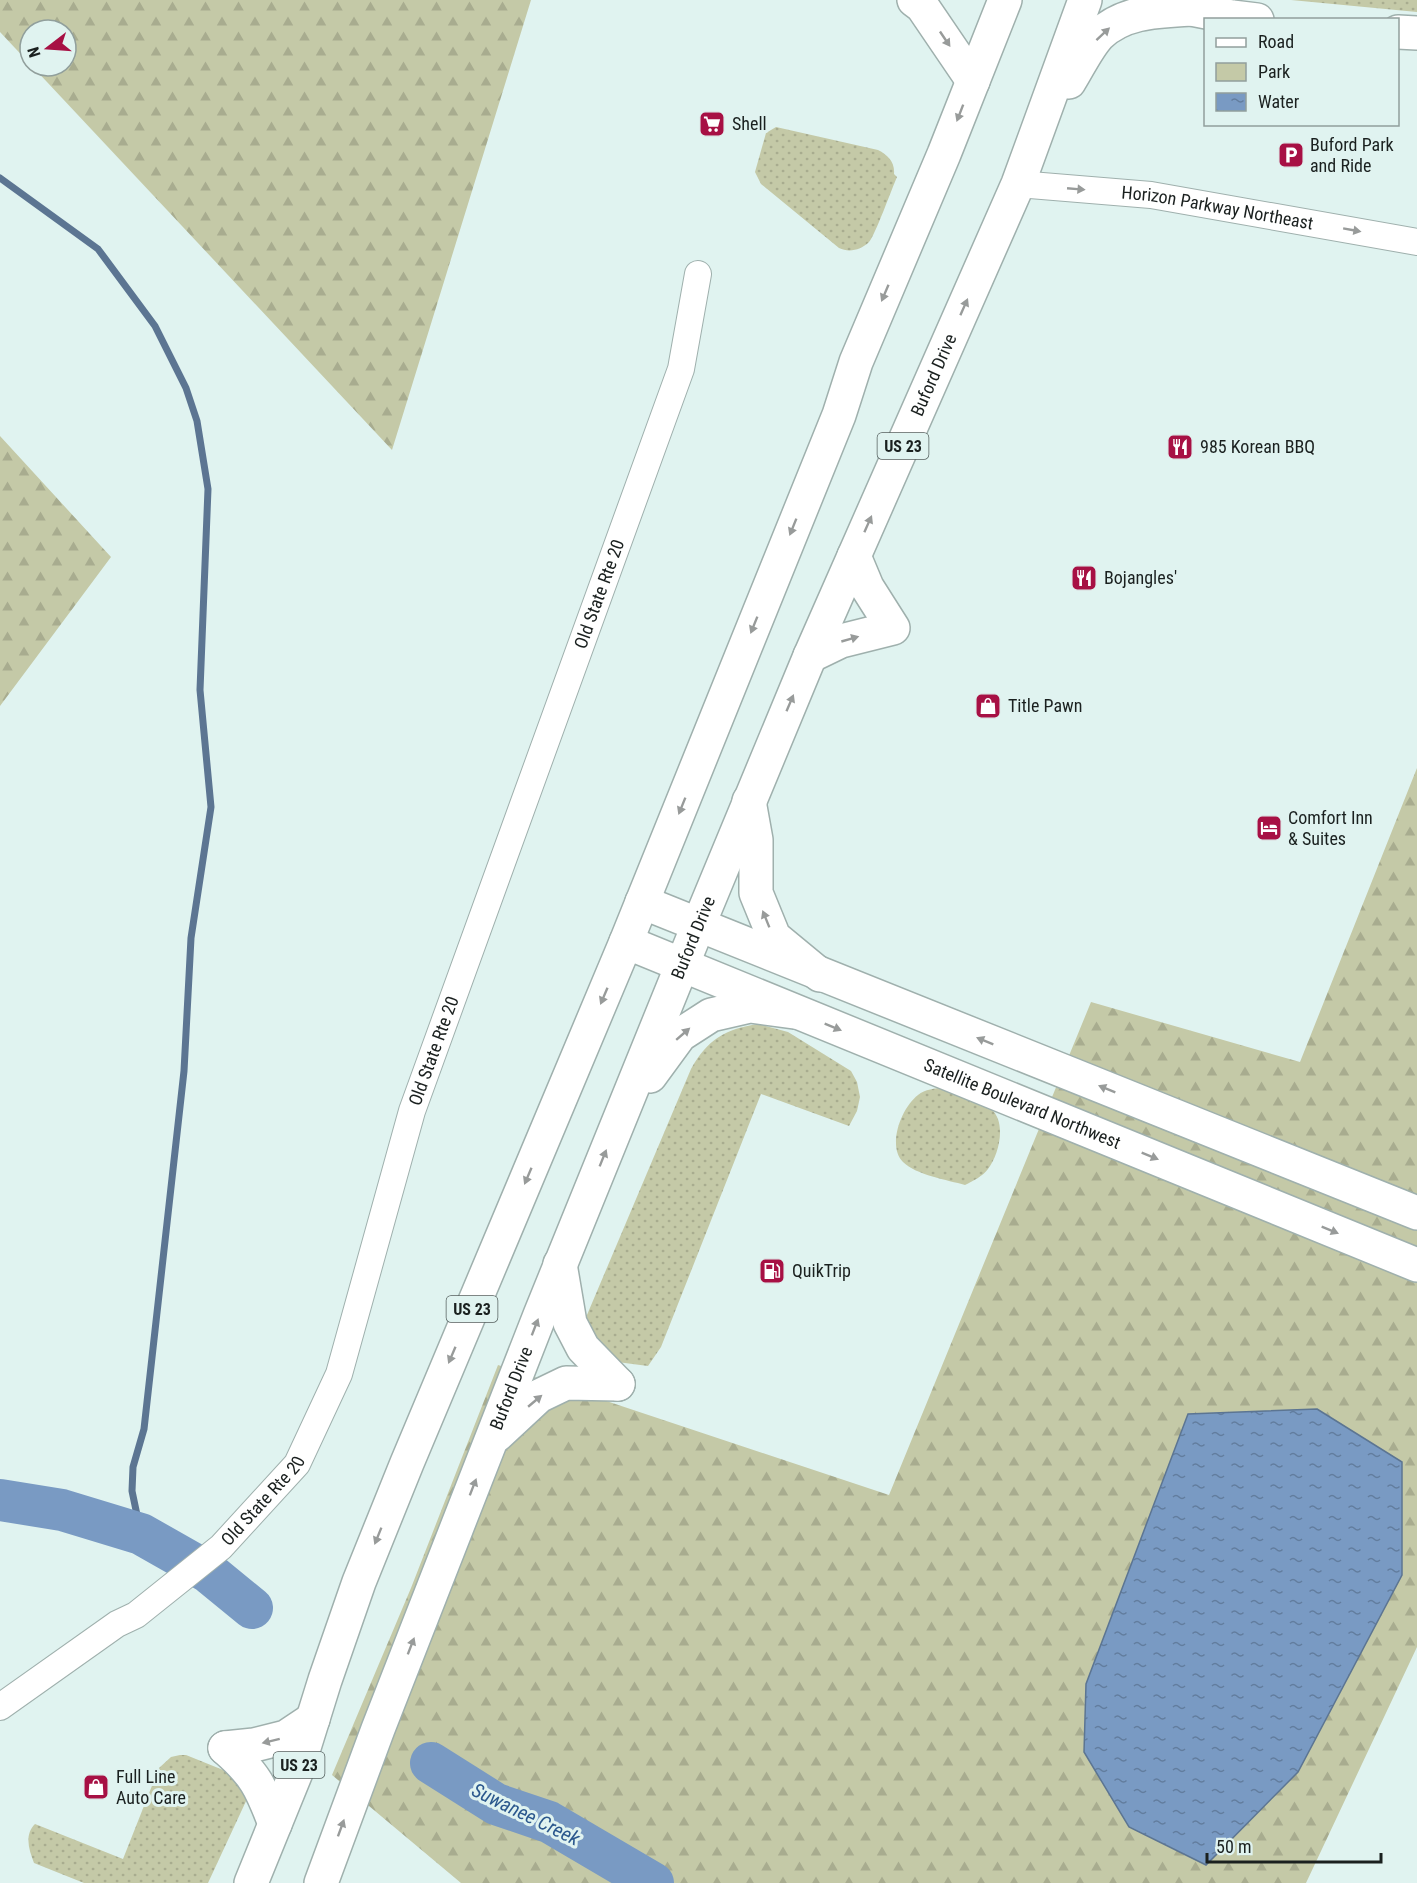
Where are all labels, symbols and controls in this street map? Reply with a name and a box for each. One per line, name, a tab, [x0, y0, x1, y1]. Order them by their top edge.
north arrow	[18, 18, 78, 78]
legend	[1204, 18, 1399, 126]
one-way arrow	[1095, 27, 1110, 41]
one-way arrow	[939, 31, 950, 48]
text: Road	[1258, 31, 1294, 52]
text: N	[24, 45, 45, 60]
text: Park	[1258, 61, 1290, 82]
text: Water	[1258, 91, 1300, 112]
one-way arrow	[955, 104, 965, 122]
supermarket icon: Shell	[697, 109, 727, 139]
place label: Shell	[732, 113, 767, 134]
place label: Buford Park and Ride	[1310, 134, 1394, 176]
parking icon: Buford Park and Ride	[1276, 140, 1306, 170]
street label: Horizon Parkway Northeast	[1121, 182, 1315, 234]
one-way arrow	[1066, 184, 1085, 193]
one-way arrow	[1342, 226, 1361, 235]
one-way arrow	[880, 284, 889, 302]
one-way arrow	[959, 298, 969, 316]
street label: Buford Drive	[906, 330, 961, 419]
restaurant icon: 985 Korean BBQ	[1165, 432, 1195, 462]
road number: US 23	[878, 433, 928, 459]
place label: 985 Korean BBQ	[1200, 436, 1315, 457]
one-way arrow	[864, 515, 874, 533]
one-way arrow	[788, 519, 798, 537]
street label: Old State Rte 20	[570, 536, 628, 651]
restaurant icon: Bojangles'	[1069, 563, 1099, 593]
place label: Bojangles'	[1104, 567, 1177, 588]
one-way arrow	[749, 616, 759, 634]
one-way arrow	[841, 634, 859, 643]
shop icon: Title Pawn	[973, 691, 1003, 721]
one-way arrow	[785, 693, 795, 711]
place label: Title Pawn	[1008, 695, 1082, 716]
one-way arrow	[676, 797, 686, 815]
place label: Comfort Inn & Suites	[1288, 807, 1373, 849]
hotel icon: Comfort Inn & Suites	[1254, 813, 1284, 843]
street label: Buford Drive	[667, 893, 719, 982]
one-way arrow	[761, 909, 771, 927]
one-way arrow	[599, 987, 608, 1005]
street label: Old State Rte 20	[404, 993, 463, 1108]
one-way arrow	[824, 1023, 842, 1032]
one-way arrow	[676, 1028, 691, 1041]
one-way arrow	[976, 1035, 994, 1045]
street label: Satellite Boulevard Northwest	[921, 1054, 1124, 1153]
one-way arrow	[1097, 1084, 1115, 1094]
one-way arrow	[599, 1149, 609, 1167]
one-way arrow	[1141, 1152, 1159, 1161]
one-way arrow	[523, 1167, 533, 1185]
one-way arrow	[1322, 1225, 1340, 1235]
fuel station icon: QuikTrip	[757, 1256, 787, 1286]
place label: QuikTrip	[792, 1260, 851, 1281]
road number: US 23	[446, 1296, 498, 1322]
one-way arrow	[531, 1317, 541, 1335]
street label: Buford Drive	[485, 1344, 537, 1433]
one-way arrow	[447, 1347, 457, 1365]
one-way arrow	[527, 1394, 543, 1407]
street label: Old State Rte 20	[217, 1453, 309, 1550]
one-way arrow	[468, 1478, 478, 1496]
one-way arrow	[373, 1527, 383, 1545]
one-way arrow	[406, 1637, 416, 1655]
one-way arrow	[262, 1736, 281, 1746]
road number: US 23	[274, 1752, 324, 1778]
place label: Full Line Auto Care	[116, 1766, 186, 1808]
shop icon: Full Line Auto Care	[81, 1772, 111, 1802]
water label: Suwanee Creek	[468, 1778, 585, 1851]
one-way arrow	[337, 1819, 347, 1837]
scale bar	[1207, 1826, 1381, 1864]
text: 50 m	[1216, 1836, 1251, 1857]

